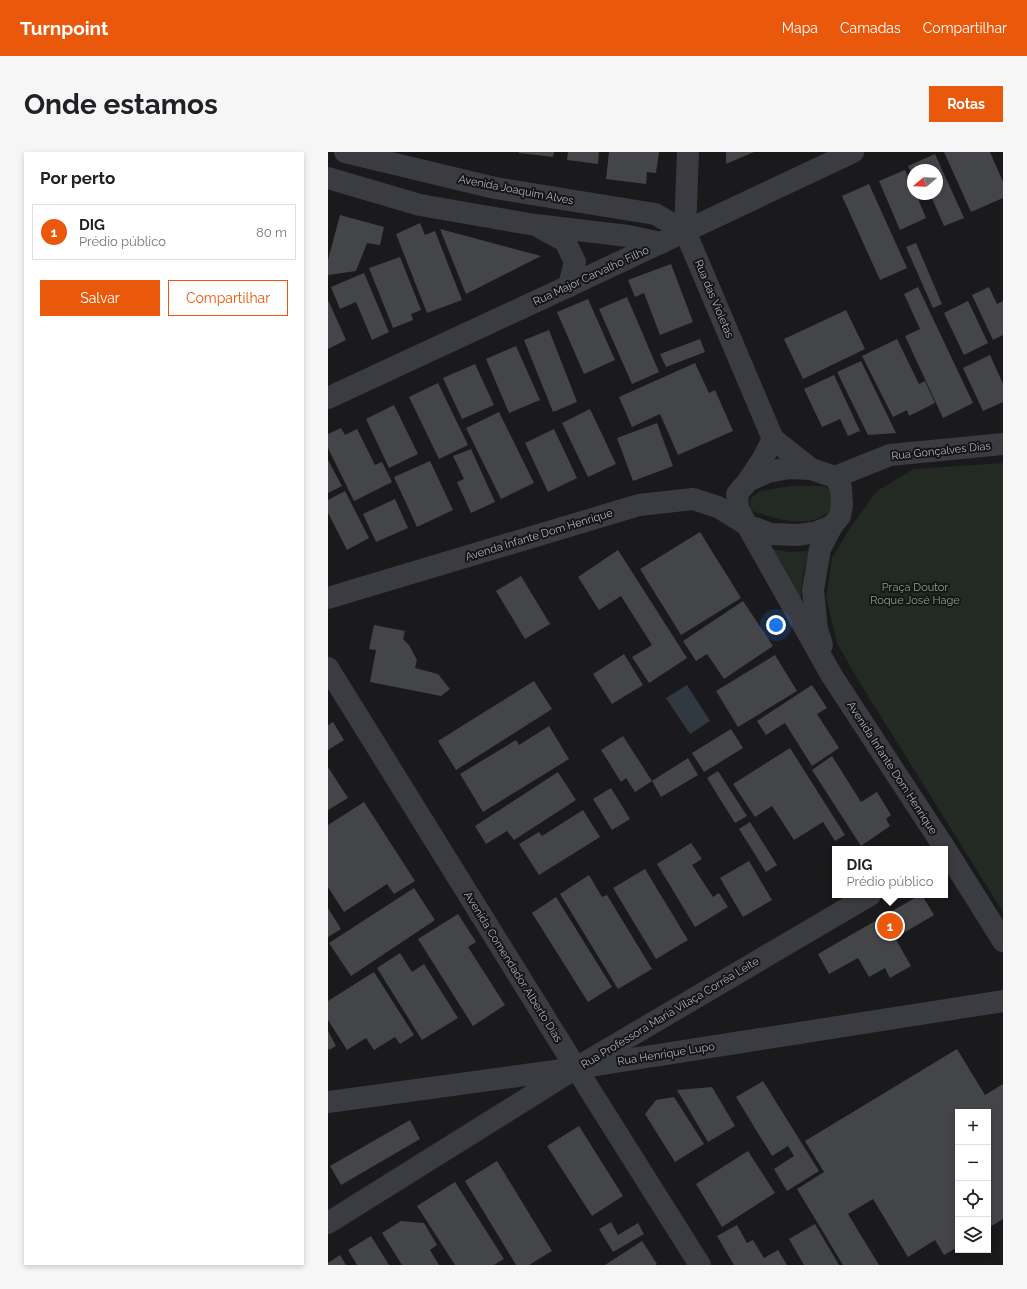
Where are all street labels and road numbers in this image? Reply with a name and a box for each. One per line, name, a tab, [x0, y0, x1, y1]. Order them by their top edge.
street label: Avenida Joaquim Alves	[457, 172, 575, 208]
street label: Rua Major Carvalho Filho	[531, 243, 651, 309]
street label: Rua das Violetas	[692, 258, 736, 340]
street label: Rua Gonçalves Dias	[891, 439, 991, 463]
street label: Avenda Infante Dom Henrique	[464, 506, 615, 564]
street label: Avenida Infante Dom Henrique	[844, 699, 940, 837]
street label: Avenida Comendador Alberto Dias	[461, 889, 565, 1045]
street label: Rua Professora Maria Vilaça Corrêa Leite	[579, 954, 762, 1071]
street label: Rua Henrique Lupo	[616, 1040, 716, 1068]

